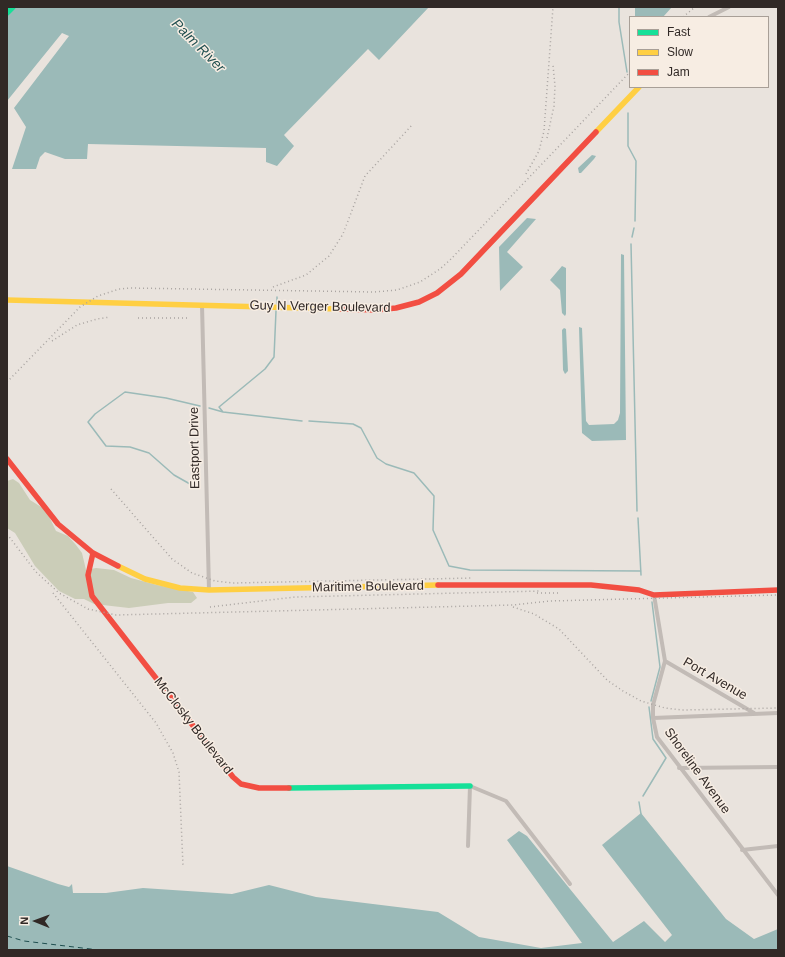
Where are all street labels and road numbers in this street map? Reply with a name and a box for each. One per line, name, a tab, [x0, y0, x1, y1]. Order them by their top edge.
street label: Guy N Verger Boulevard	[249, 298, 391, 316]
street label: Eastport Drive	[186, 407, 204, 489]
street label: Maritime Boulevard	[312, 578, 424, 596]
street label: Port Avenue	[680, 654, 750, 704]
street label: McClosky Boulevard	[150, 675, 236, 777]
street label: Shoreline Avenue	[661, 725, 733, 817]

